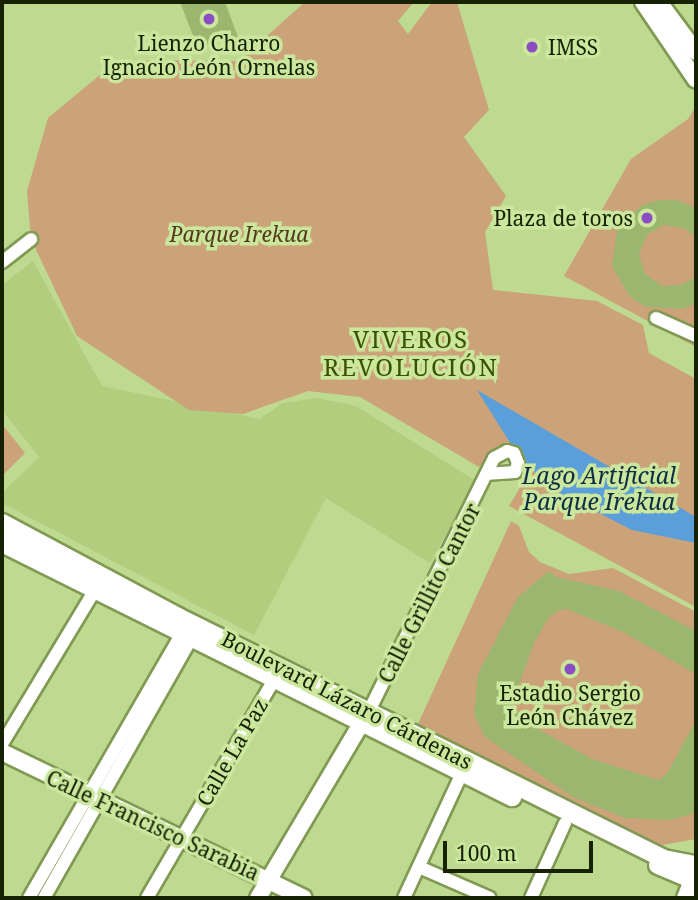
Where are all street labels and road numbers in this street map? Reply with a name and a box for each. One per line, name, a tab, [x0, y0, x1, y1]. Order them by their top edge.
street label: Calle Grillito Cantor	[373, 499, 485, 687]
street label: Boulevard Lázaro Cárdenas	[218, 626, 476, 774]
street label: Calle La Paz	[191, 694, 273, 810]
street label: Calle Francisco Sarabia	[43, 765, 263, 885]

